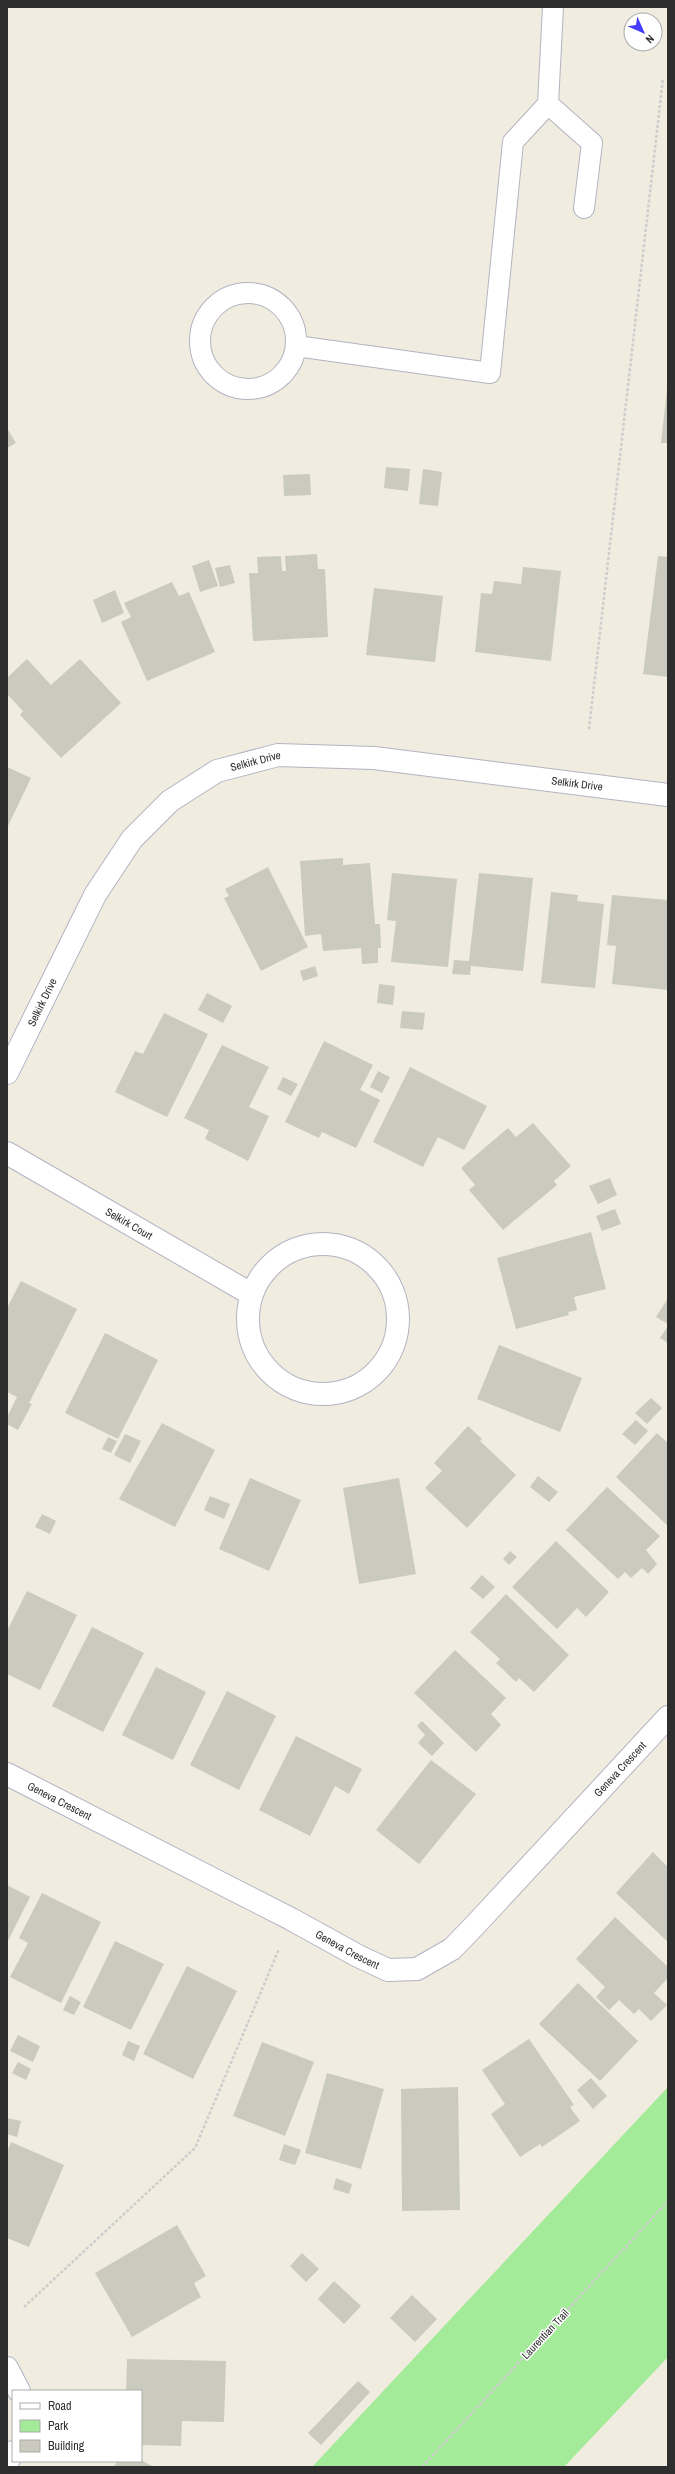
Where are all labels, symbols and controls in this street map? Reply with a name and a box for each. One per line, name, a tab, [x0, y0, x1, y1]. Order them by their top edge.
north arrow	[623, 12, 663, 52]
text: N	[643, 32, 657, 46]
street label: Selkirk Drive	[229, 748, 281, 774]
street label: Selkirk Drive	[551, 773, 604, 794]
street label: Selkirk Drive	[24, 976, 60, 1028]
street label: Selkirk Court	[103, 1204, 156, 1243]
street label: Geneva Crescent	[591, 1738, 649, 1800]
street label: Geneva Crescent	[25, 1779, 94, 1823]
street label: Geneva Crescent	[313, 1927, 382, 1972]
street label: Laurentian Trail	[518, 2306, 572, 2362]
legend	[12, 2390, 142, 2462]
text: Road	[48, 2398, 72, 2414]
text: Park	[48, 2418, 68, 2434]
text: Building	[48, 2438, 85, 2454]

